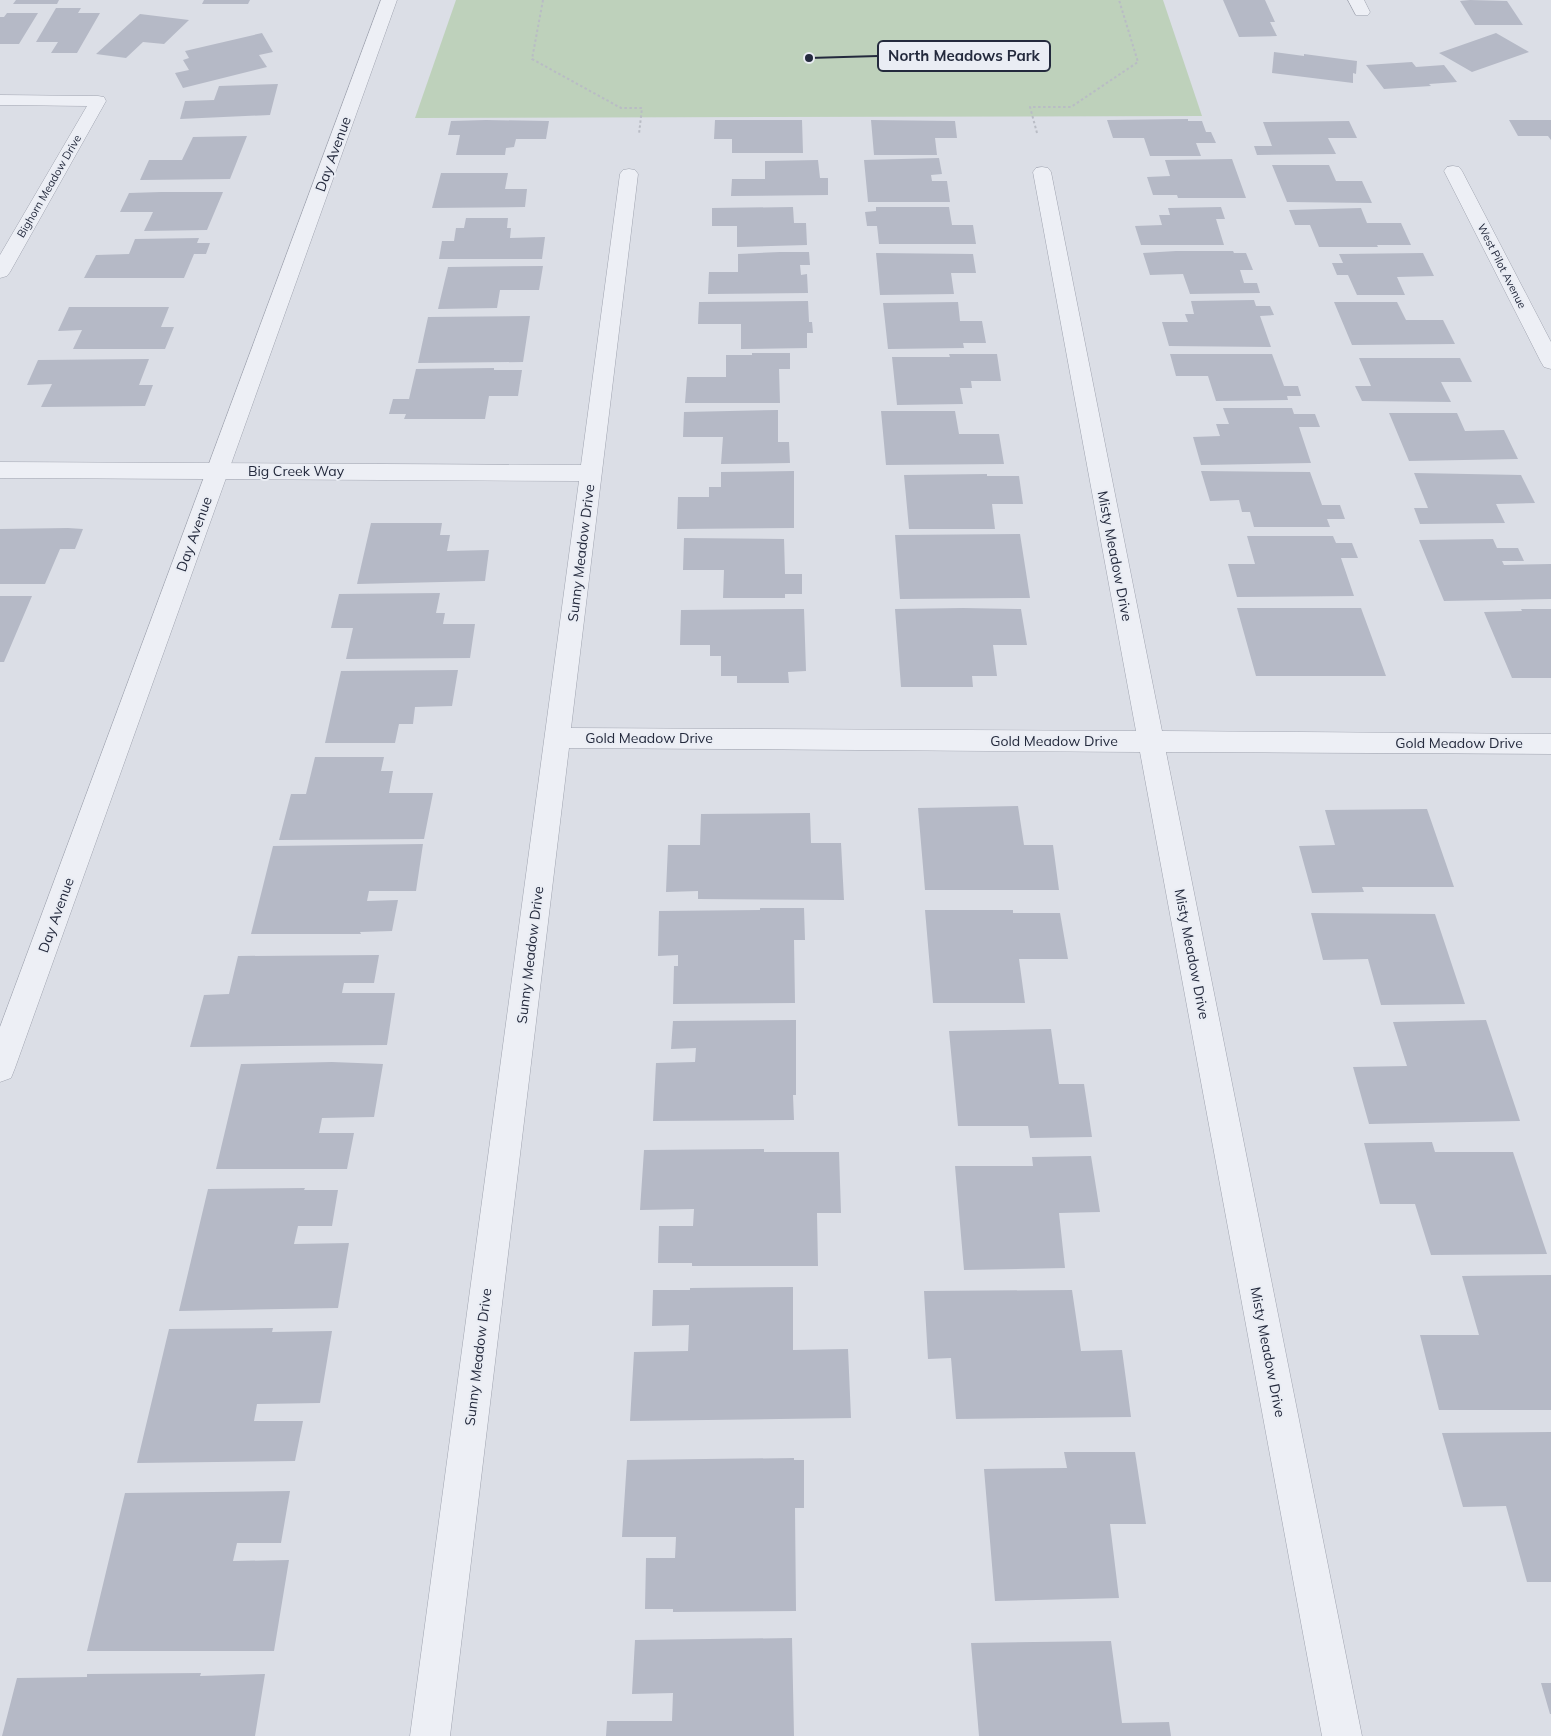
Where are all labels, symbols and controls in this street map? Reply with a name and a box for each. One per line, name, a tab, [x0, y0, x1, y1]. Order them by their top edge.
callout: North Meadows Park	[878, 41, 1050, 71]
text: North Meadows Park	[888, 46, 1041, 65]
street label: Day Avenue	[311, 114, 355, 194]
street label: Bighorn Meadow Drive	[14, 132, 84, 240]
street label: West Pilot Avenue	[1475, 221, 1529, 311]
street label: Big Creek Way	[248, 462, 345, 480]
street label: Sunny Meadow Drive	[564, 483, 598, 623]
street label: Misty Meadow Drive	[1094, 489, 1136, 623]
street label: Day Avenue	[172, 494, 216, 574]
street label: Gold Meadow Drive	[585, 729, 713, 747]
street label: Gold Meadow Drive	[990, 732, 1118, 750]
street label: Gold Meadow Drive	[1395, 734, 1523, 752]
street label: Day Avenue	[34, 875, 78, 955]
street label: Sunny Meadow Drive	[513, 885, 547, 1025]
street label: Misty Meadow Drive	[1171, 887, 1213, 1021]
street label: Misty Meadow Drive	[1247, 1285, 1289, 1419]
street label: Sunny Meadow Drive	[461, 1287, 495, 1427]

